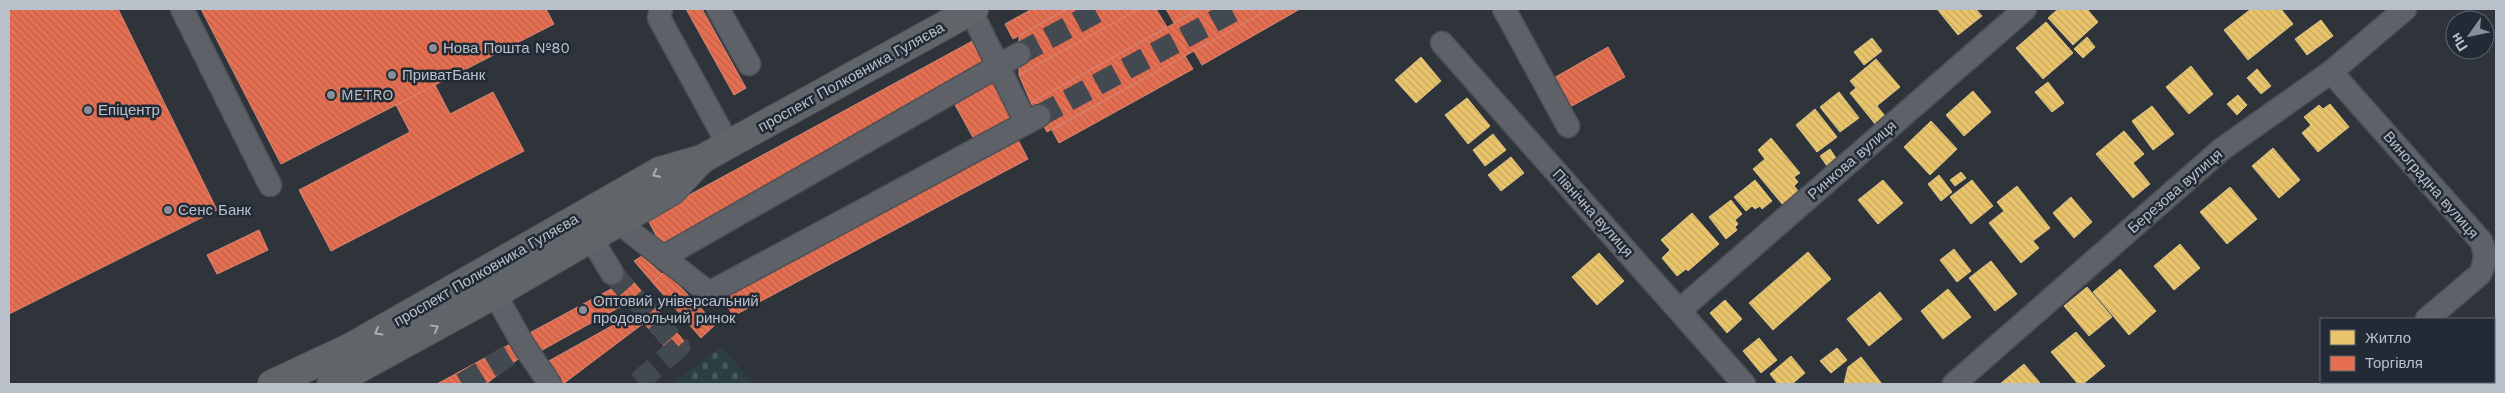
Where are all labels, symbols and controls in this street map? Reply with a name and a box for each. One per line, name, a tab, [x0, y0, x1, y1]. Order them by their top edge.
north arrow	[2445, 10, 2495, 60]
street label: проспект Полковника Гуляєва	[755, 18, 948, 136]
text: Пн	[2447, 30, 2471, 54]
place label: Нова Пошта №80	[443, 39, 570, 57]
marker: Нова Пошта №80	[427, 42, 439, 54]
place label: ПриватБанк	[402, 66, 486, 84]
marker: ПриватБанк	[386, 69, 398, 81]
place label: METRO	[341, 86, 394, 104]
marker: METRO	[325, 89, 337, 101]
place label: Епіцентр	[98, 101, 160, 119]
marker: Епіцентр	[82, 104, 94, 116]
street label: Ринкова вулиця	[1804, 117, 1900, 203]
street label: Виноградна вулиця	[2379, 128, 2483, 242]
street label: Березова вулиця	[2124, 145, 2226, 237]
street label: Північна вулиця	[1549, 165, 1637, 261]
one-way arrow	[652, 168, 661, 178]
place label: Сенс Банк	[178, 201, 252, 219]
marker: Сенс Банк	[162, 204, 174, 216]
street label: проспект Полковника Гуляєва	[391, 209, 582, 330]
place label: Оптовий універсальний продовольчий ринок	[593, 292, 759, 327]
marker: Оптовий універсальний продовольчий ринок	[577, 304, 589, 316]
legend	[2320, 318, 2495, 383]
one-way arrow	[430, 324, 439, 334]
one-way arrow	[374, 326, 383, 336]
text: Житло	[2365, 329, 2411, 347]
text: Торгівля	[2365, 354, 2423, 372]

